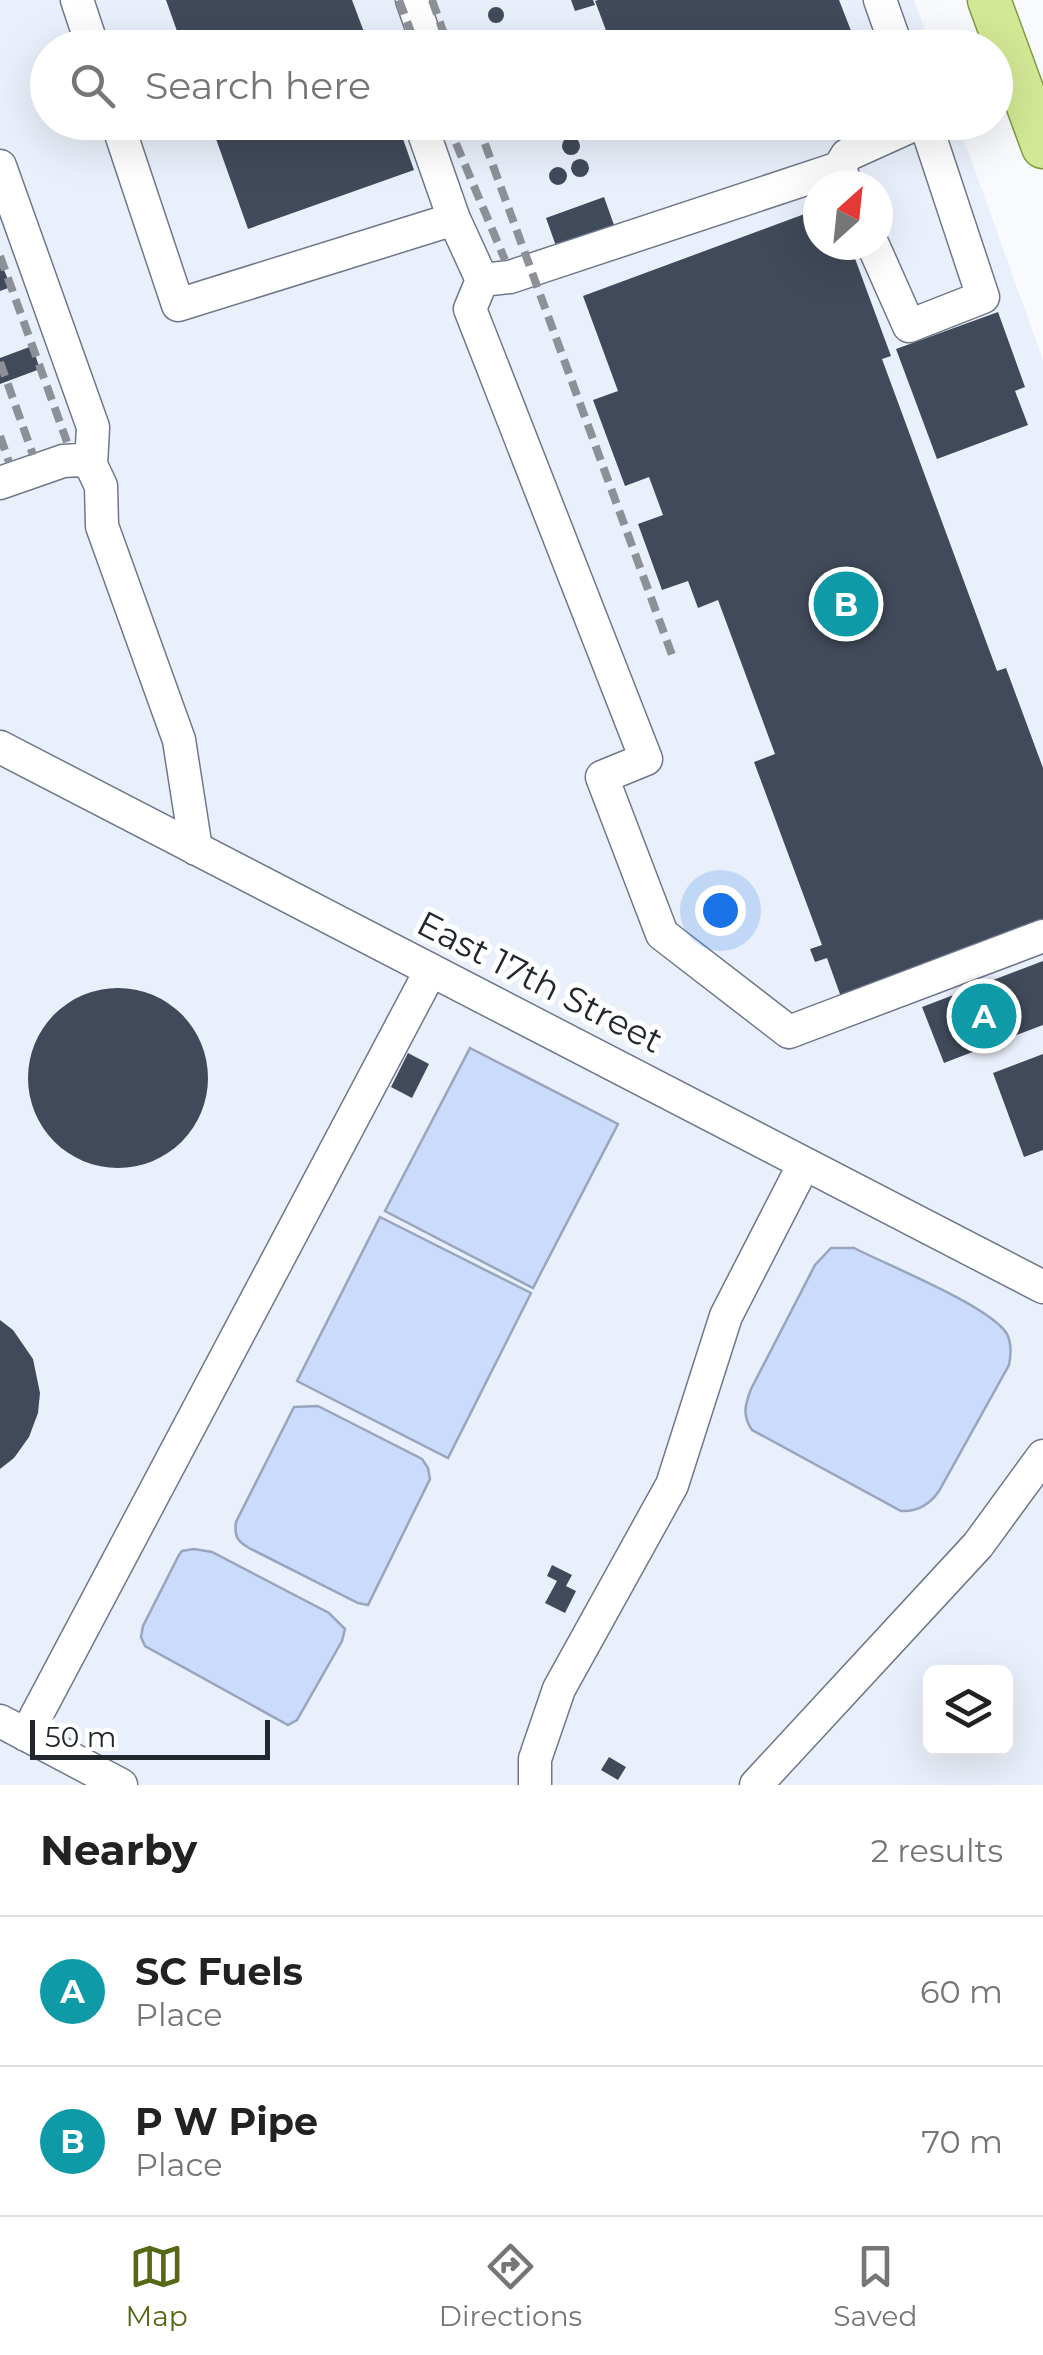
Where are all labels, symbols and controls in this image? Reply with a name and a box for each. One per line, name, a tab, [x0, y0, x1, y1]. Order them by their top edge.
search box	[30, 30, 1013, 140]
icon: search	[65, 58, 120, 113]
text: Search here	[145, 62, 371, 109]
north arrow	[803, 170, 893, 260]
pin: B	[814, 566, 878, 642]
your location	[695, 885, 746, 936]
street label: East 17th Street	[410, 901, 670, 1062]
pin: A	[952, 978, 1016, 1054]
map controls	[923, 1665, 1013, 1755]
button: layers	[923, 1665, 1013, 1755]
scale bar	[30, 1715, 270, 1760]
text: 50 m	[45, 1720, 116, 1754]
text: Nearby	[40, 1824, 197, 1876]
text: 2 results	[871, 1831, 1003, 1870]
text: SC Fuels	[135, 1948, 303, 1995]
text: A	[60, 1972, 85, 2011]
text: 60 m	[920, 1972, 1003, 2011]
text: Place	[135, 1995, 223, 2034]
text: P W Pipe	[135, 2098, 318, 2145]
text: B	[60, 2122, 85, 2161]
text: 70 m	[921, 2122, 1003, 2161]
text: Place	[135, 2145, 223, 2184]
tab: Map	[126, 2239, 188, 2333]
tab: Directions	[439, 2239, 582, 2333]
tab: Saved	[833, 2239, 917, 2333]

